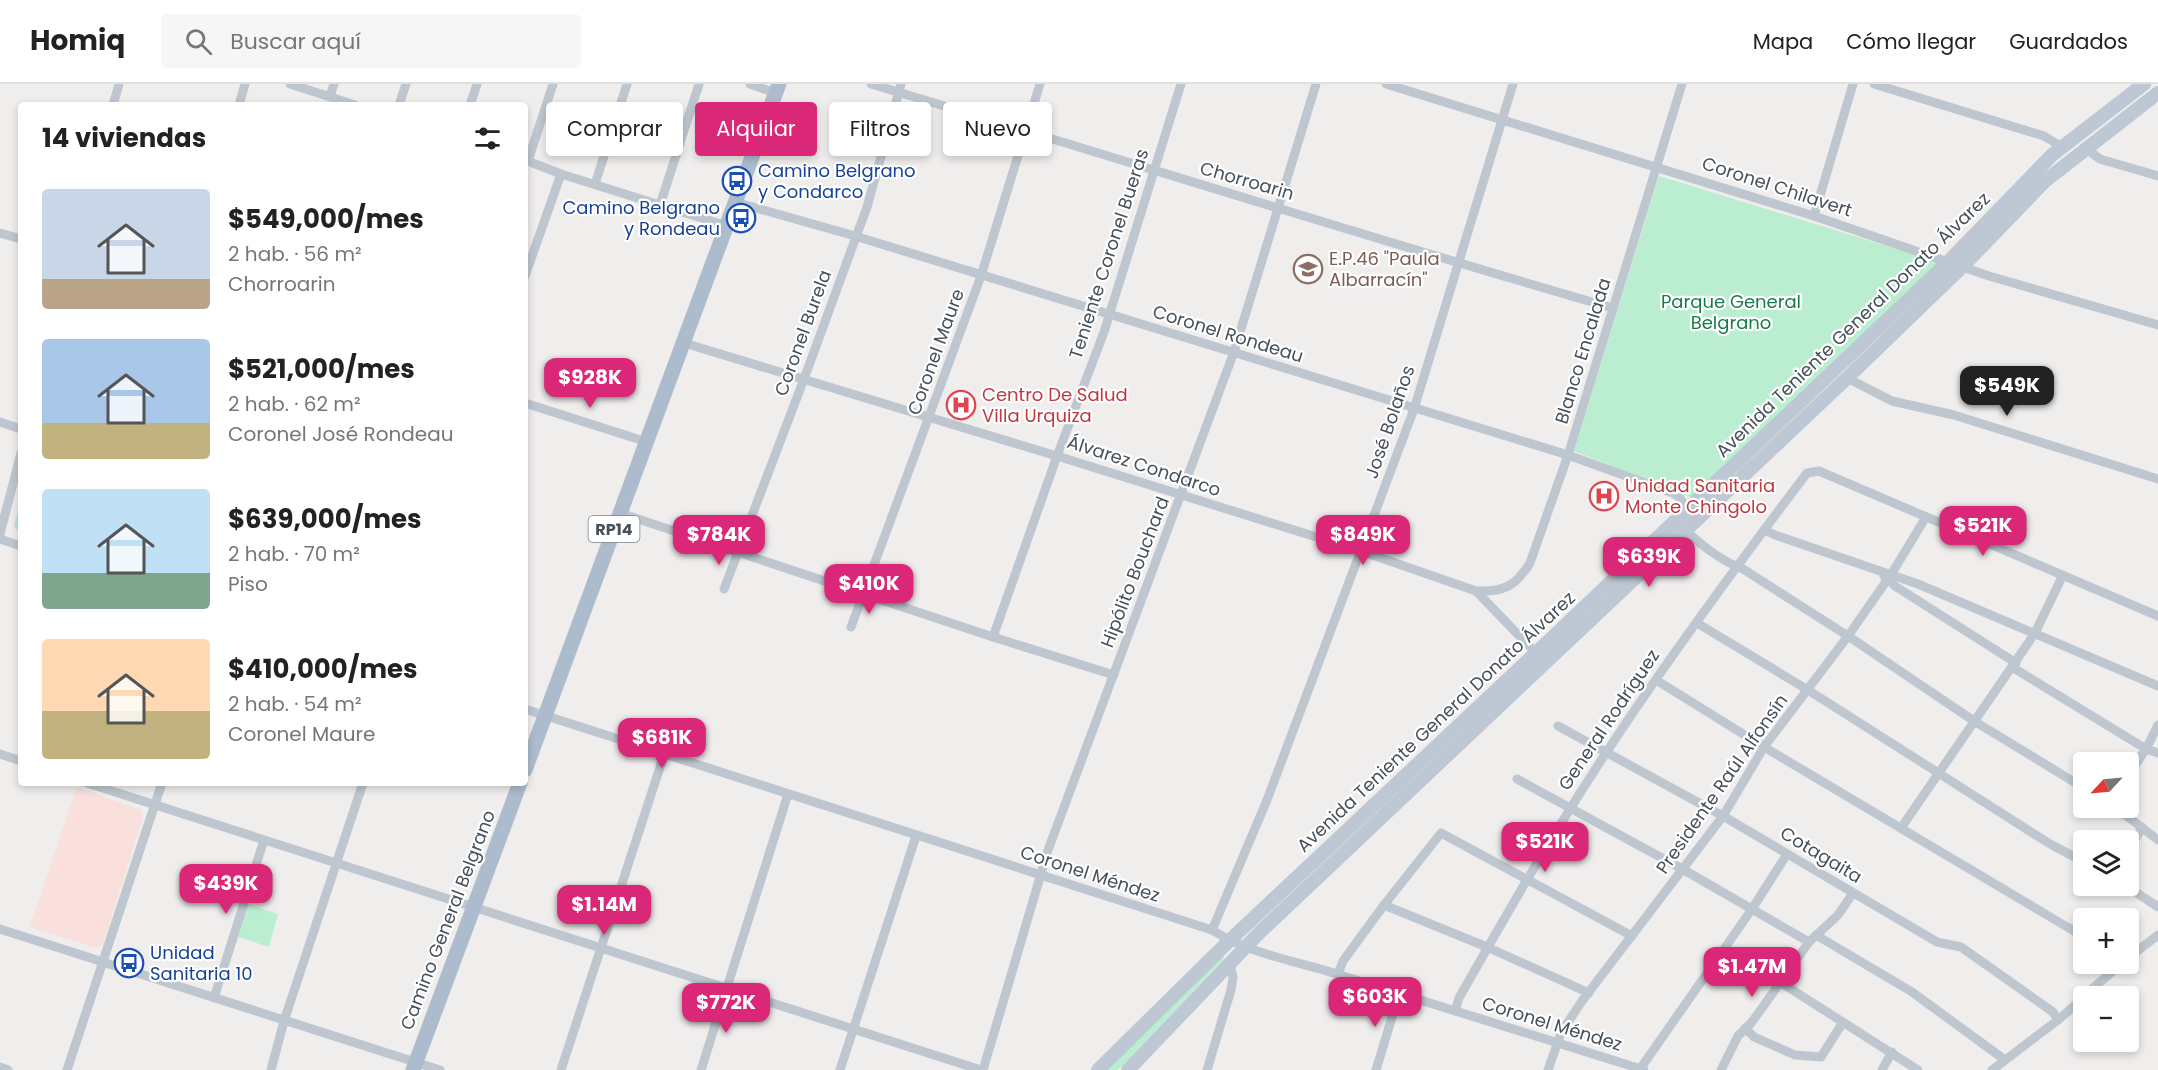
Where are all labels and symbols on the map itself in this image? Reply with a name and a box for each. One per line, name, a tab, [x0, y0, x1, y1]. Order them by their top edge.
street label: Teniente Coronel Bueras	[1063, 146, 1154, 362]
street label: Coronel Chilavert	[1699, 150, 1855, 223]
street label: Chorroarin	[1197, 155, 1297, 206]
place label: Camino Belgrano y Condarco	[758, 158, 916, 204]
bus stop icon: Camino Belgrano y Condarco	[721, 165, 753, 197]
street label: Avenida Teniente General Donato Álvarez	[1710, 186, 1995, 463]
place label: Camino Belgrano y Rondeau	[562, 195, 720, 241]
bus stop icon: Camino Belgrano y Rondeau	[725, 202, 757, 234]
place label: E.P.46 "Paula Albarracín"	[1329, 246, 1440, 292]
school or university icon: E.P.46 "Paula Albarracín"	[1292, 253, 1324, 285]
street label: Coronel Burela	[768, 266, 837, 399]
street label: Blanco Encalada	[1548, 275, 1617, 427]
street label: Coronel Maure	[901, 285, 970, 418]
park label: Parque General Belgrano	[1661, 289, 1801, 335]
street label: Coronel Rondeau	[1150, 299, 1307, 368]
pin: $928K	[548, 358, 632, 409]
street label: José Bolaños	[1358, 362, 1421, 482]
pin: $549K	[1965, 366, 2049, 417]
place label: Centro De Salud Villa Urquiza	[982, 382, 1128, 428]
hospital icon: Centro De Salud Villa Urquiza	[945, 389, 977, 421]
street label: Álvarez Condarco	[1064, 429, 1224, 502]
place label: Unidad Sanitaria Monte Chingolo	[1625, 473, 1775, 519]
hospital icon: Unidad Sanitaria Monte Chingolo	[1588, 480, 1620, 512]
street label: Hipólito Bouchard	[1094, 493, 1175, 651]
pin: $521K	[1941, 506, 2025, 557]
pin: $784K	[677, 515, 761, 566]
pin: $849K	[1321, 515, 1405, 566]
road number: RP14	[588, 516, 640, 542]
pin: $639K	[1607, 537, 1691, 588]
pin: $410K	[827, 564, 911, 615]
street label: Avenida Teniente General Donato Álvarez	[1291, 586, 1580, 858]
street label: General Rodríguez	[1552, 644, 1665, 795]
street label: Presidente Raúl Alfonsín	[1650, 689, 1793, 879]
pin: $681K	[620, 718, 704, 769]
north arrow	[2073, 752, 2139, 818]
street label: Camino General Belgrano	[394, 806, 501, 1033]
street label: Cotagaita	[1776, 820, 1867, 889]
pin: $521K	[1503, 822, 1587, 873]
street label: Coronel Méndez	[1017, 839, 1163, 908]
pin: $439K	[184, 864, 268, 915]
pin: $1.14M	[555, 885, 653, 936]
place label: Unidad Sanitaria 10	[150, 940, 253, 986]
bus stop icon: Unidad Sanitaria 10	[113, 947, 145, 979]
pin: $1.47M	[1703, 947, 1801, 998]
pin: $603K	[1333, 977, 1417, 1028]
pin: $772K	[684, 983, 768, 1034]
street label: Coronel Méndez	[1479, 990, 1625, 1057]

